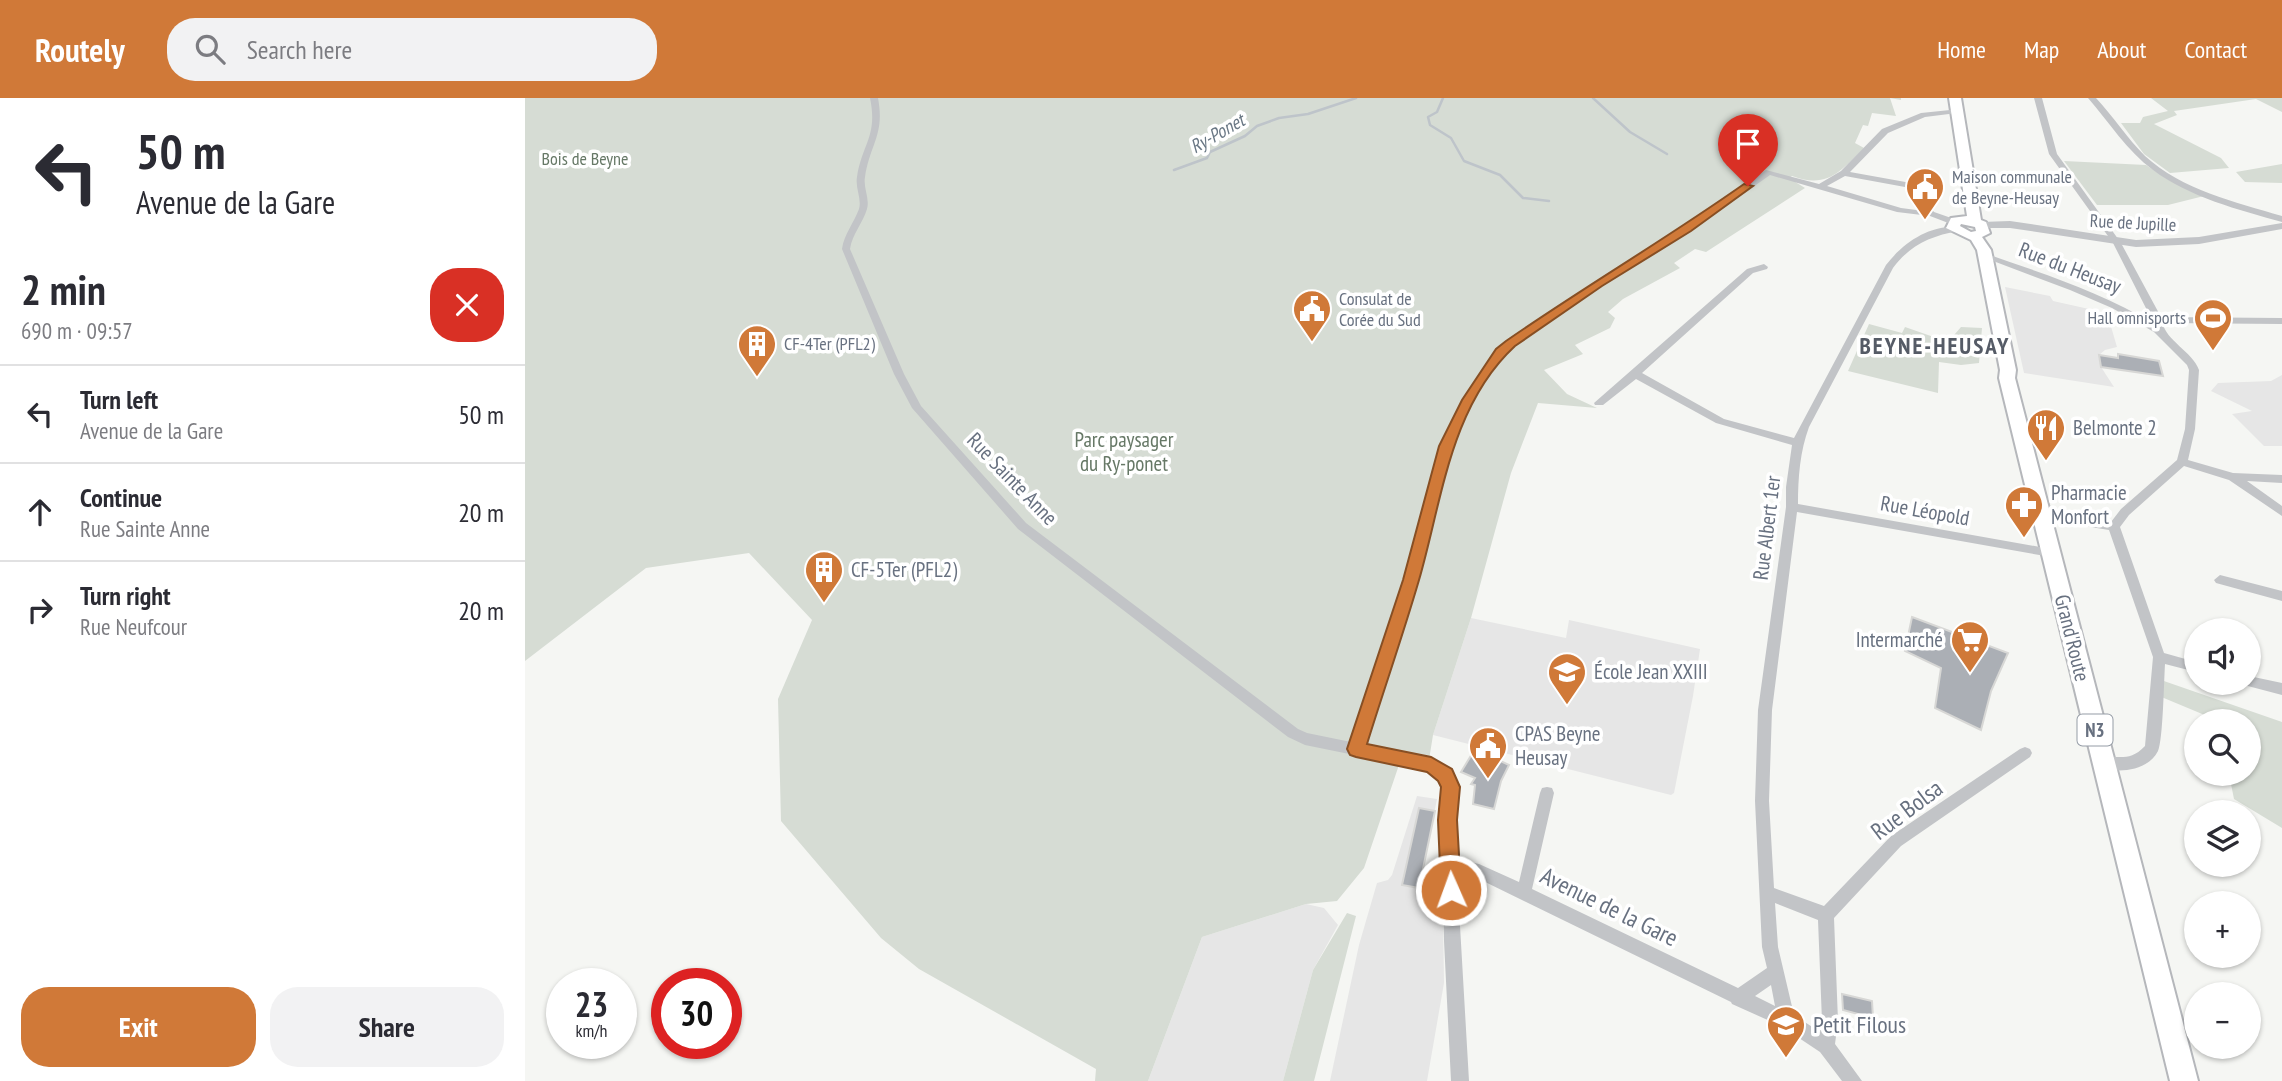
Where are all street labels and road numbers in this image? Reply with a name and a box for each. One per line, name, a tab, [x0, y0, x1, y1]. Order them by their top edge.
street label: Rue de Jupille	[2089, 209, 2177, 236]
street label: Rue du Heusay	[2015, 236, 2125, 299]
street label: Rue Sainte Anne	[961, 427, 1063, 531]
street label: Rue Albert 1er	[1747, 474, 1786, 582]
street label: Rue Léopold	[1878, 489, 1972, 532]
street label: Grand'Route	[2049, 592, 2096, 684]
road number: N3	[2077, 715, 2113, 746]
street label: Rue Bolsa	[1865, 773, 1949, 847]
street label: Avenue de la Gare	[1535, 860, 1683, 953]

